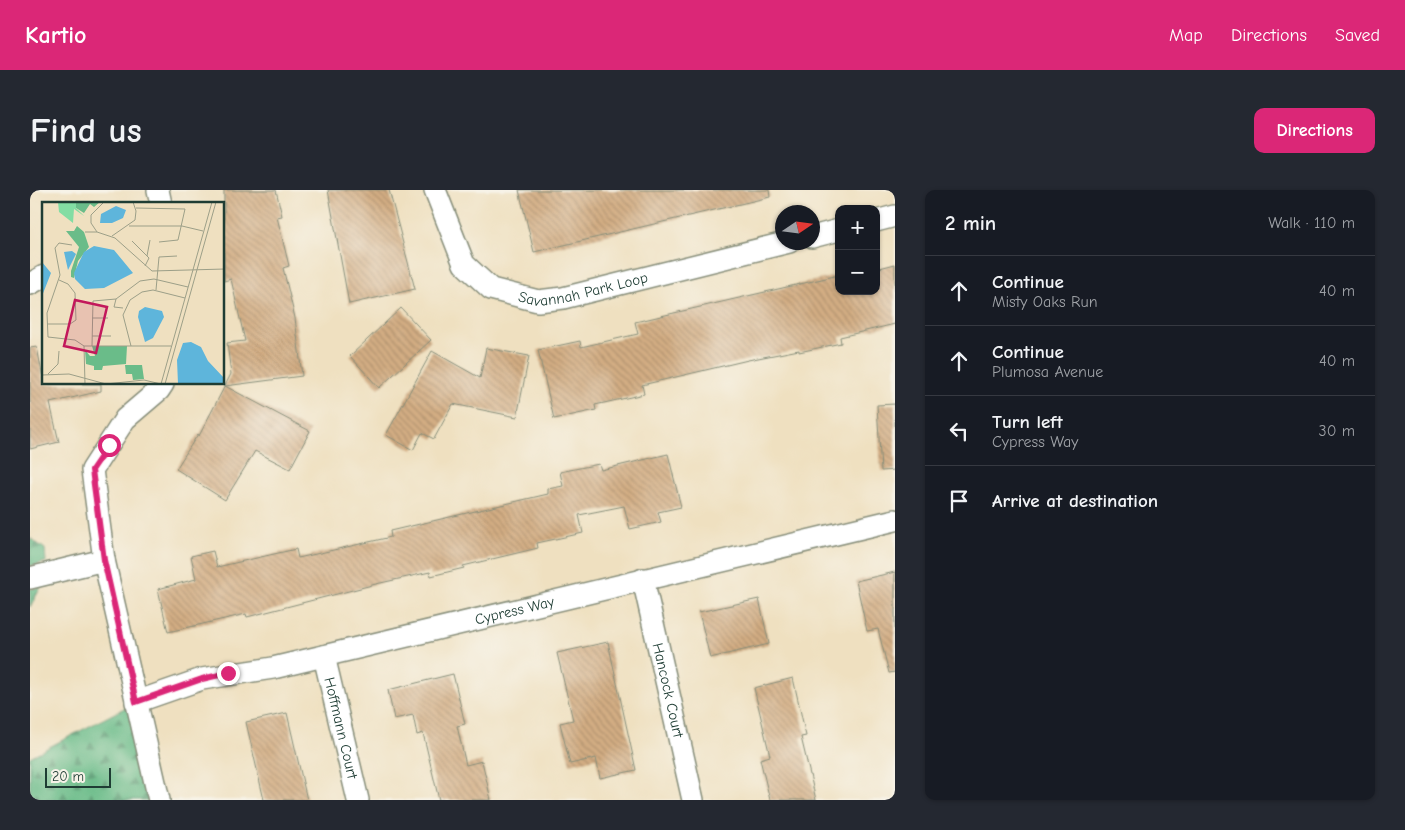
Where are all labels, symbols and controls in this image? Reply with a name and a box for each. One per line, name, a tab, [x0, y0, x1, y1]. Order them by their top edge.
text: Kartio	[25, 21, 87, 49]
text: Map	[1169, 25, 1203, 46]
text: Directions	[1231, 25, 1307, 46]
text: Saved	[1335, 25, 1380, 46]
button: Directions	[1254, 108, 1375, 153]
text: Find us	[30, 110, 142, 151]
inset map	[42, 202, 225, 385]
north arrow	[775, 205, 820, 250]
map controls	[835, 205, 880, 295]
button: +	[835, 205, 880, 250]
text: 2 min	[945, 211, 996, 235]
text: Walk · 110 m	[1268, 214, 1355, 232]
button: −	[835, 250, 880, 295]
street label: Savannah Park Loop	[517, 268, 650, 311]
text: Continue	[992, 271, 1064, 293]
icon: ahead	[945, 277, 973, 305]
text: 40 m	[1319, 282, 1355, 300]
text: Misty Oaks Run	[992, 293, 1098, 311]
text: Continue	[992, 341, 1064, 363]
icon: ahead	[945, 347, 973, 375]
text: 40 m	[1319, 352, 1355, 370]
text: Plumosa Avenue	[992, 363, 1103, 381]
text: Turn left	[992, 411, 1063, 433]
icon: left	[945, 417, 973, 445]
text: 30 m	[1319, 422, 1355, 440]
text: Cypress Way	[992, 433, 1078, 451]
route start	[98, 434, 121, 457]
icon: arrive	[945, 487, 973, 515]
text: Arrive at destination	[992, 490, 1158, 512]
street label: Cypress Way	[473, 592, 556, 629]
street label: Hancock Court	[649, 641, 688, 740]
route end	[217, 662, 240, 685]
street label: Hoffmann Court	[320, 675, 362, 781]
scale bar	[45, 765, 111, 788]
text: 20 m	[52, 768, 84, 785]

